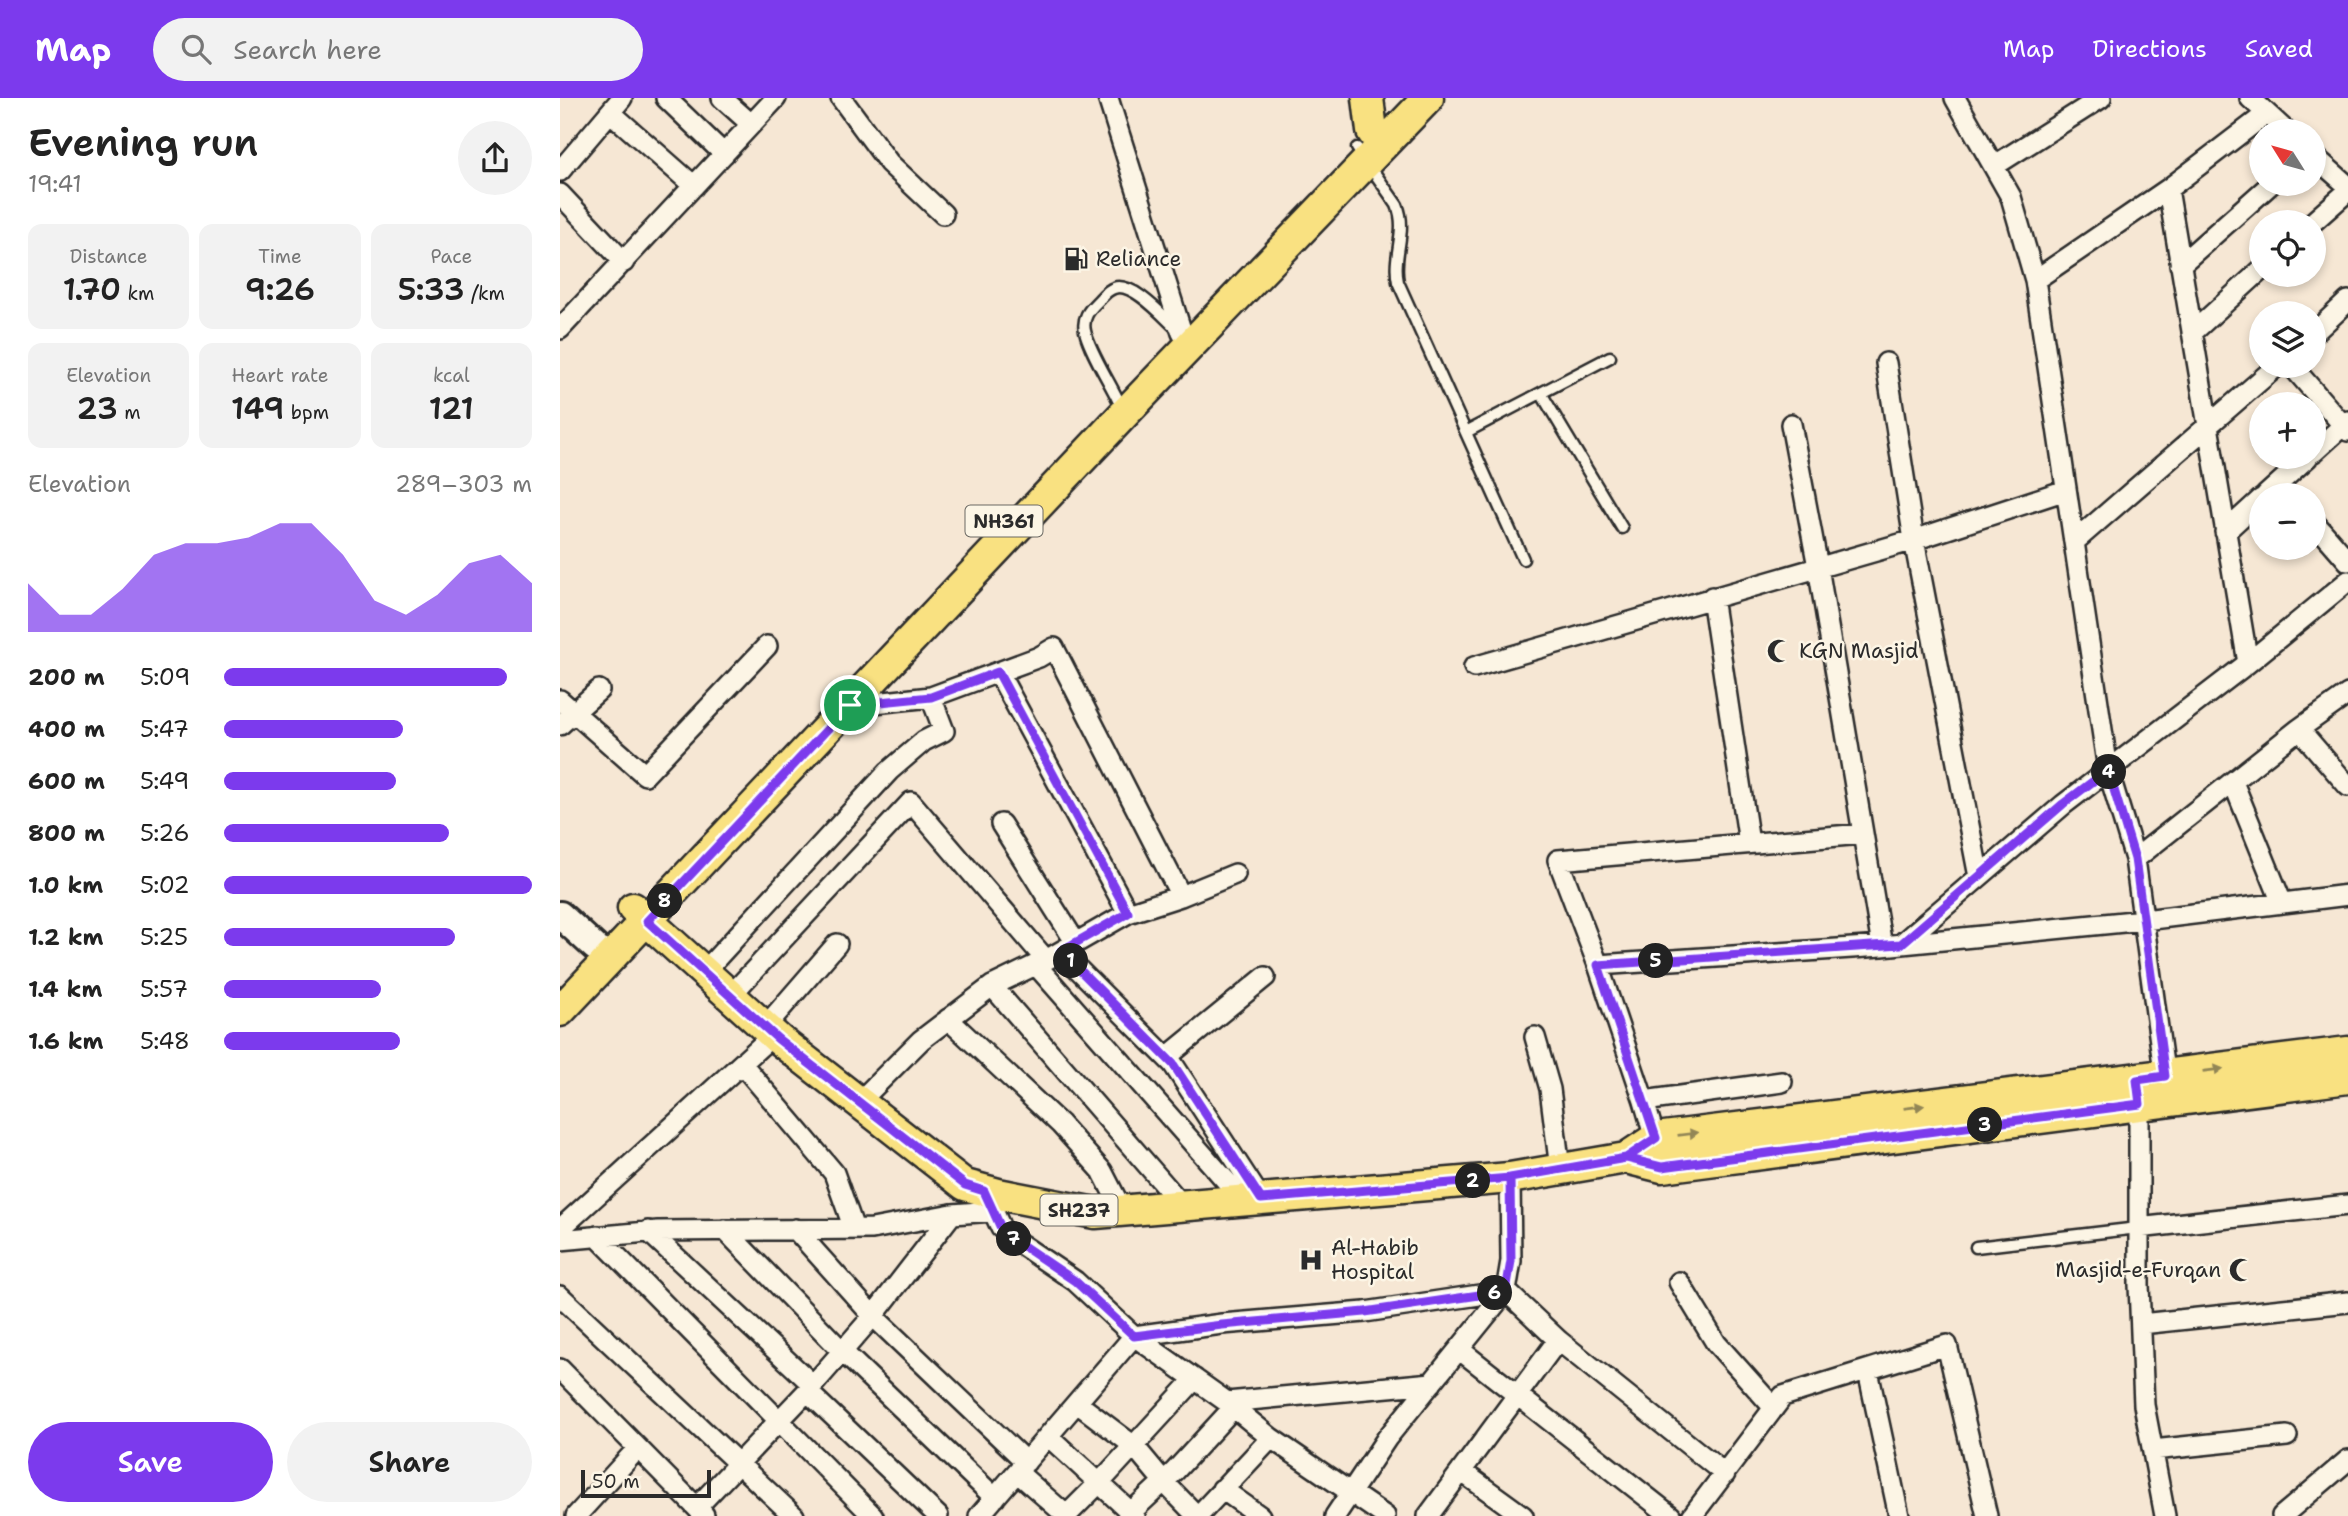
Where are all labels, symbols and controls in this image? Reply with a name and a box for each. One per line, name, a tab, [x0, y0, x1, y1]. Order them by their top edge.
search box	[153, 18, 643, 81]
text: Map	[35, 27, 111, 72]
icon: search	[177, 30, 215, 68]
text: Search here	[233, 32, 382, 67]
text: Map	[2003, 33, 2054, 65]
text: Directions	[2092, 33, 2207, 65]
text: Saved	[2245, 33, 2313, 65]
text: Evening run	[28, 117, 258, 168]
north arrow	[2249, 119, 2326, 196]
map controls	[2249, 119, 2326, 560]
button: share	[458, 121, 532, 195]
text: 19:41	[28, 169, 82, 199]
button: locate	[2249, 210, 2326, 287]
text: Distance	[70, 244, 148, 269]
text: Time	[258, 244, 302, 269]
text: Pace	[430, 244, 472, 269]
fuel station icon: Reliance	[1062, 245, 1090, 273]
place label: Reliance	[1096, 245, 1181, 273]
text: 1.70	[63, 269, 121, 310]
text: 9:26	[245, 269, 315, 310]
text: 5:33	[398, 269, 464, 310]
text: km	[121, 281, 154, 306]
text: /km	[464, 281, 505, 306]
button: layers	[2249, 301, 2326, 378]
text: Elevation	[66, 363, 151, 388]
text: Heart rate	[232, 363, 328, 388]
text: kcal	[433, 363, 470, 388]
text: 23	[77, 388, 118, 429]
text: 149	[231, 388, 284, 429]
text: 121	[429, 388, 474, 429]
button: +	[2249, 392, 2326, 469]
text: m	[118, 400, 141, 425]
text: bpm	[284, 400, 329, 425]
text: Elevation	[28, 469, 131, 499]
text: 289–303 m	[395, 469, 532, 499]
button: −	[2249, 483, 2326, 560]
road number: NH361	[966, 506, 1042, 536]
mosque icon: KGN Masjid	[1765, 637, 1793, 665]
place label: KGN Masjid	[1799, 637, 1918, 665]
text: 200 m	[28, 662, 105, 692]
text: 5:09	[140, 662, 190, 692]
pin	[820, 675, 880, 735]
icon: arrive	[831, 686, 869, 724]
text: 400 m	[28, 714, 105, 744]
text: 5:47	[140, 714, 189, 744]
pin: 4	[2092, 754, 2126, 790]
text: 4	[2102, 759, 2115, 784]
text: 600 m	[28, 766, 105, 796]
text: 5:49	[140, 766, 189, 796]
text: 800 m	[28, 818, 105, 848]
text: 5:26	[140, 818, 190, 848]
text: 1.0 km	[28, 870, 103, 900]
text: 5:02	[140, 870, 190, 900]
pin: 8	[648, 884, 682, 918]
text: 8	[658, 888, 671, 913]
text: 1.2 km	[28, 922, 104, 952]
text: 5:25	[140, 922, 188, 952]
pin: 1	[1054, 944, 1088, 978]
pin: 5	[1638, 944, 1674, 978]
text: 1	[1066, 948, 1075, 973]
text: 5	[1650, 948, 1661, 973]
text: 1.4 km	[28, 974, 102, 1004]
text: 5:57	[140, 974, 188, 1004]
text: 1.6 km	[28, 1026, 103, 1056]
text: 5:48	[140, 1026, 190, 1056]
one-way arrow	[2202, 1064, 2224, 1075]
one-way arrow	[1903, 1101, 1925, 1112]
pin: 3	[1968, 1108, 2002, 1142]
text: 3	[1978, 1112, 1991, 1137]
one-way arrow	[1677, 1129, 1699, 1140]
pin: 2	[1455, 1164, 1490, 1198]
text: 2	[1466, 1168, 1479, 1193]
road number: SH237	[1040, 1194, 1118, 1226]
pin: 7	[996, 1222, 1032, 1256]
text: 7	[1007, 1226, 1020, 1251]
place label: Al-Habib Hospital	[1331, 1234, 1419, 1286]
hospital icon: Al-Habib Hospital	[1297, 1246, 1325, 1274]
place label: Masjid-e-Furqan	[2055, 1256, 2221, 1284]
mosque icon: Masjid-e-Furqan	[2227, 1256, 2255, 1284]
pin: 6	[1478, 1276, 1513, 1310]
text: 6	[1488, 1280, 1501, 1305]
button: Save	[28, 1422, 273, 1502]
button: Share	[287, 1422, 532, 1502]
scale bar	[581, 1467, 710, 1499]
text: 50 m	[592, 1469, 640, 1494]

